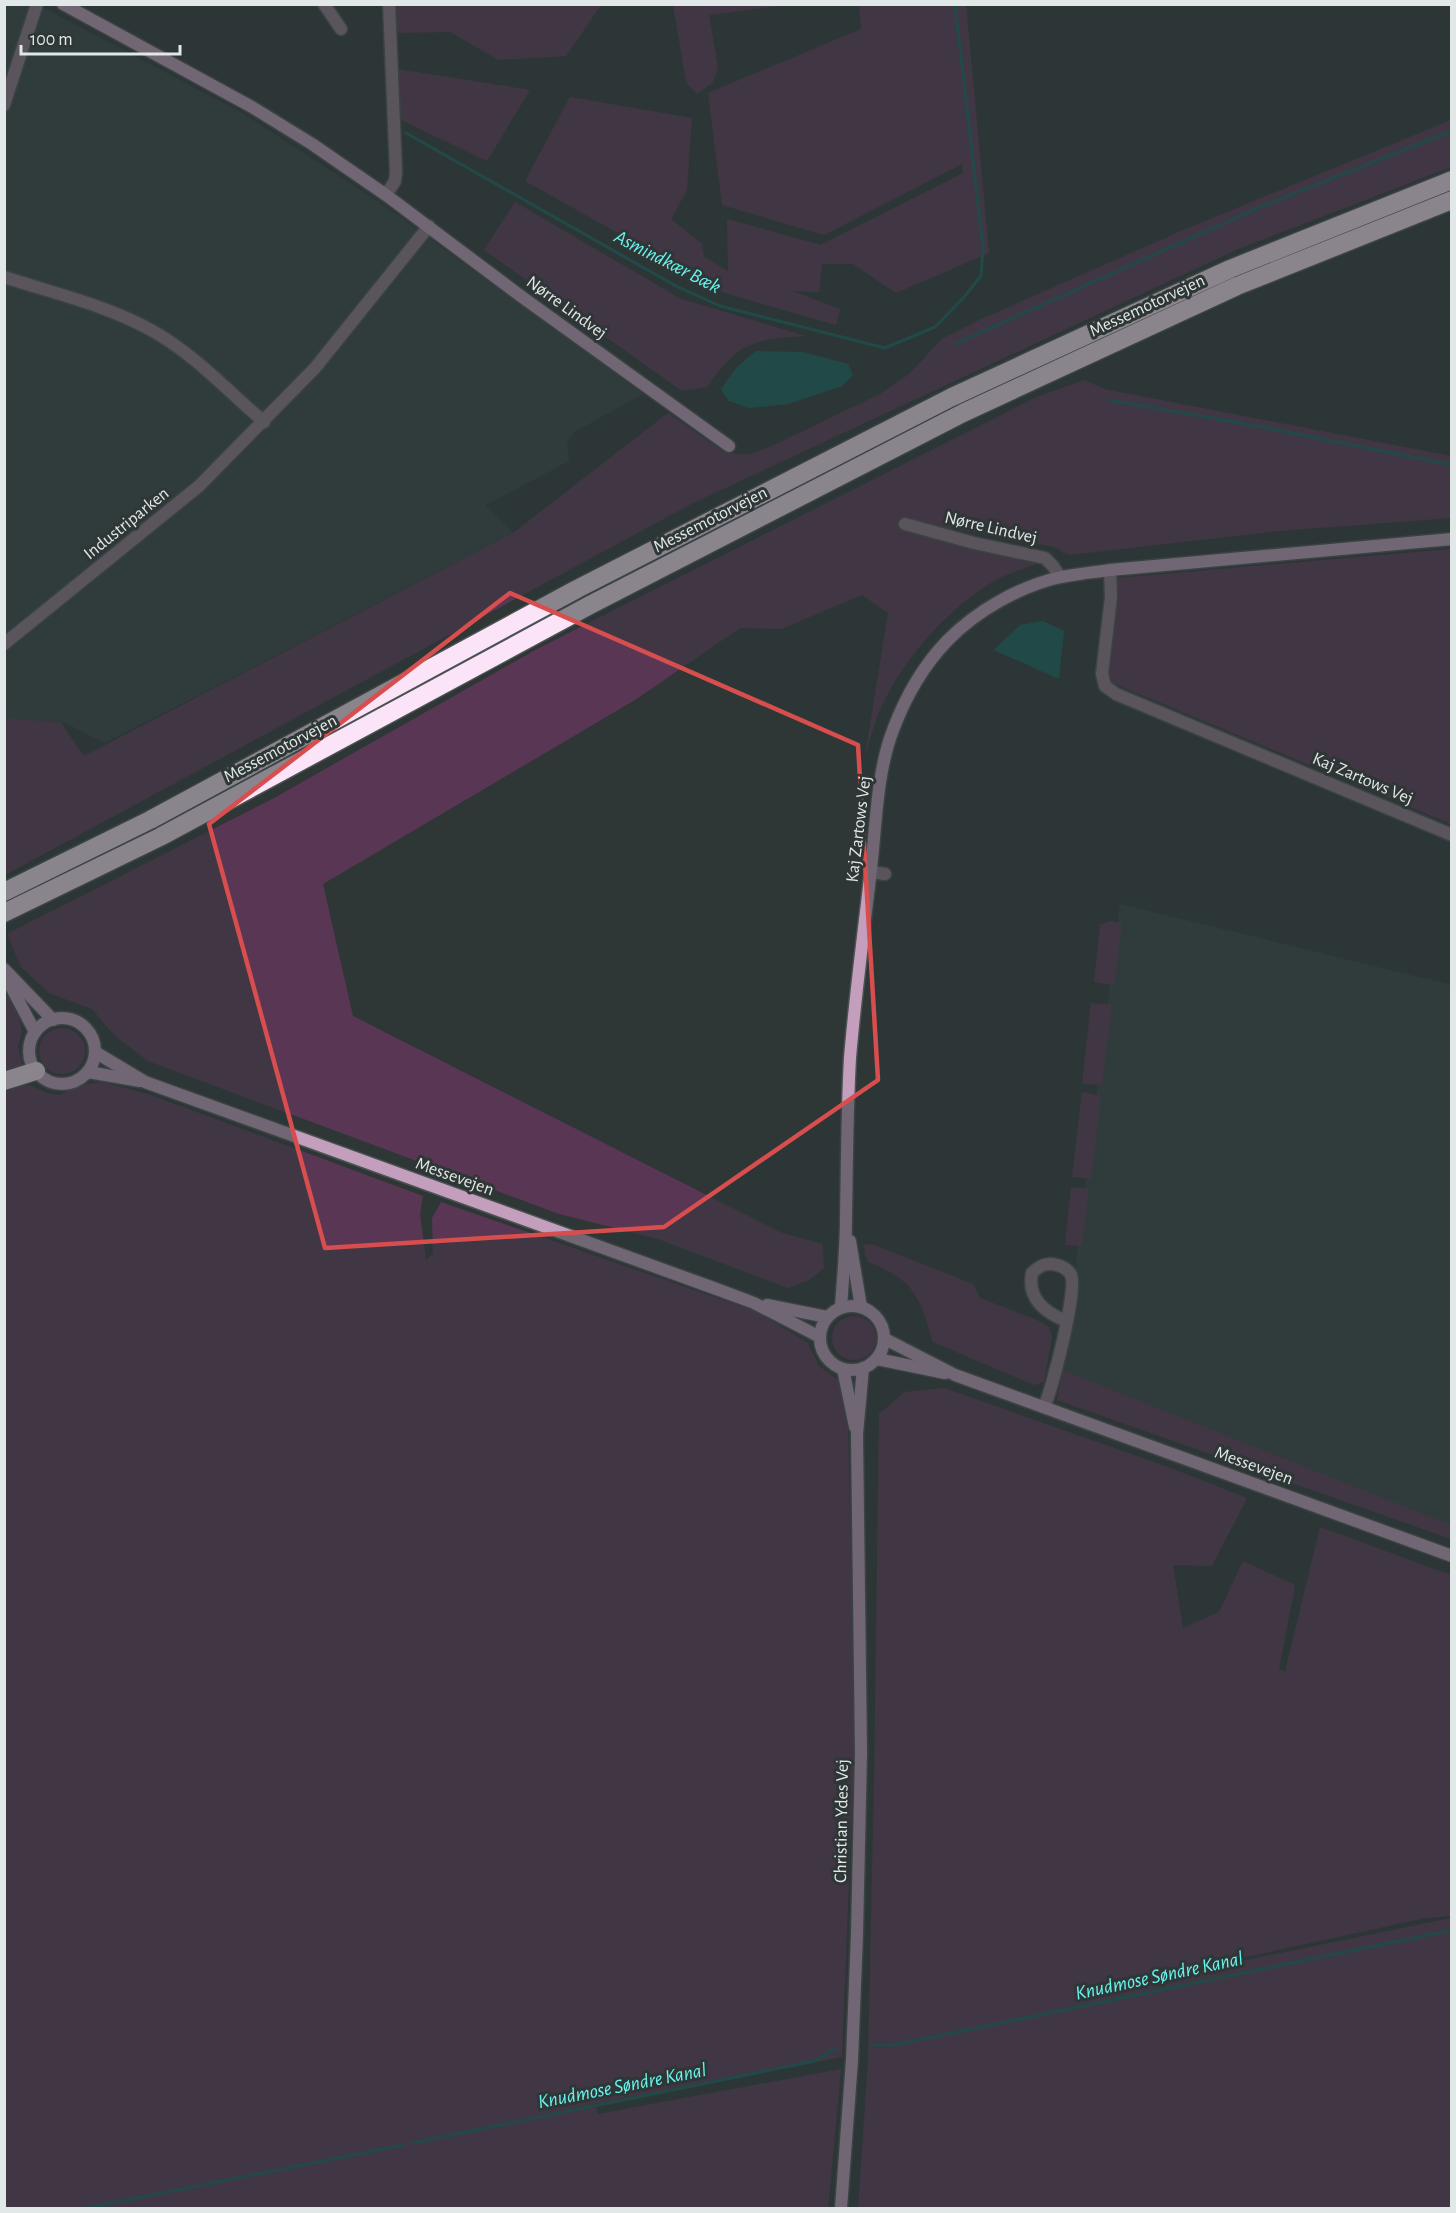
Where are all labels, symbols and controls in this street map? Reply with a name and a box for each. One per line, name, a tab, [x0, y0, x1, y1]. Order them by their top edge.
scale bar	[21, 18, 180, 56]
text: 100 m	[30, 31, 73, 49]
water label: Asmindkær Bæk	[610, 226, 724, 297]
street label: Messemotorvejen	[1087, 271, 1208, 341]
street label: Nørre Lindvej	[523, 273, 610, 343]
street label: Messemotorvejen	[651, 483, 770, 556]
street label: Industriparken	[81, 484, 173, 563]
street label: Nørre Lindvej	[943, 509, 1039, 547]
street label: Messemotorvejen	[221, 712, 340, 786]
street label: Kaj Zartows Vej	[1310, 750, 1416, 808]
street label: Kaj Zartows Vej	[844, 775, 874, 884]
street label: Messevejen	[413, 1154, 496, 1199]
street label: Messevejen	[1212, 1443, 1295, 1488]
street label: Christian Ydes Vej	[832, 1759, 852, 1883]
water label: Knudmose Søndre Kanal	[1073, 1948, 1245, 2004]
water label: Knudmose Søndre Kanal	[536, 2060, 708, 2112]

